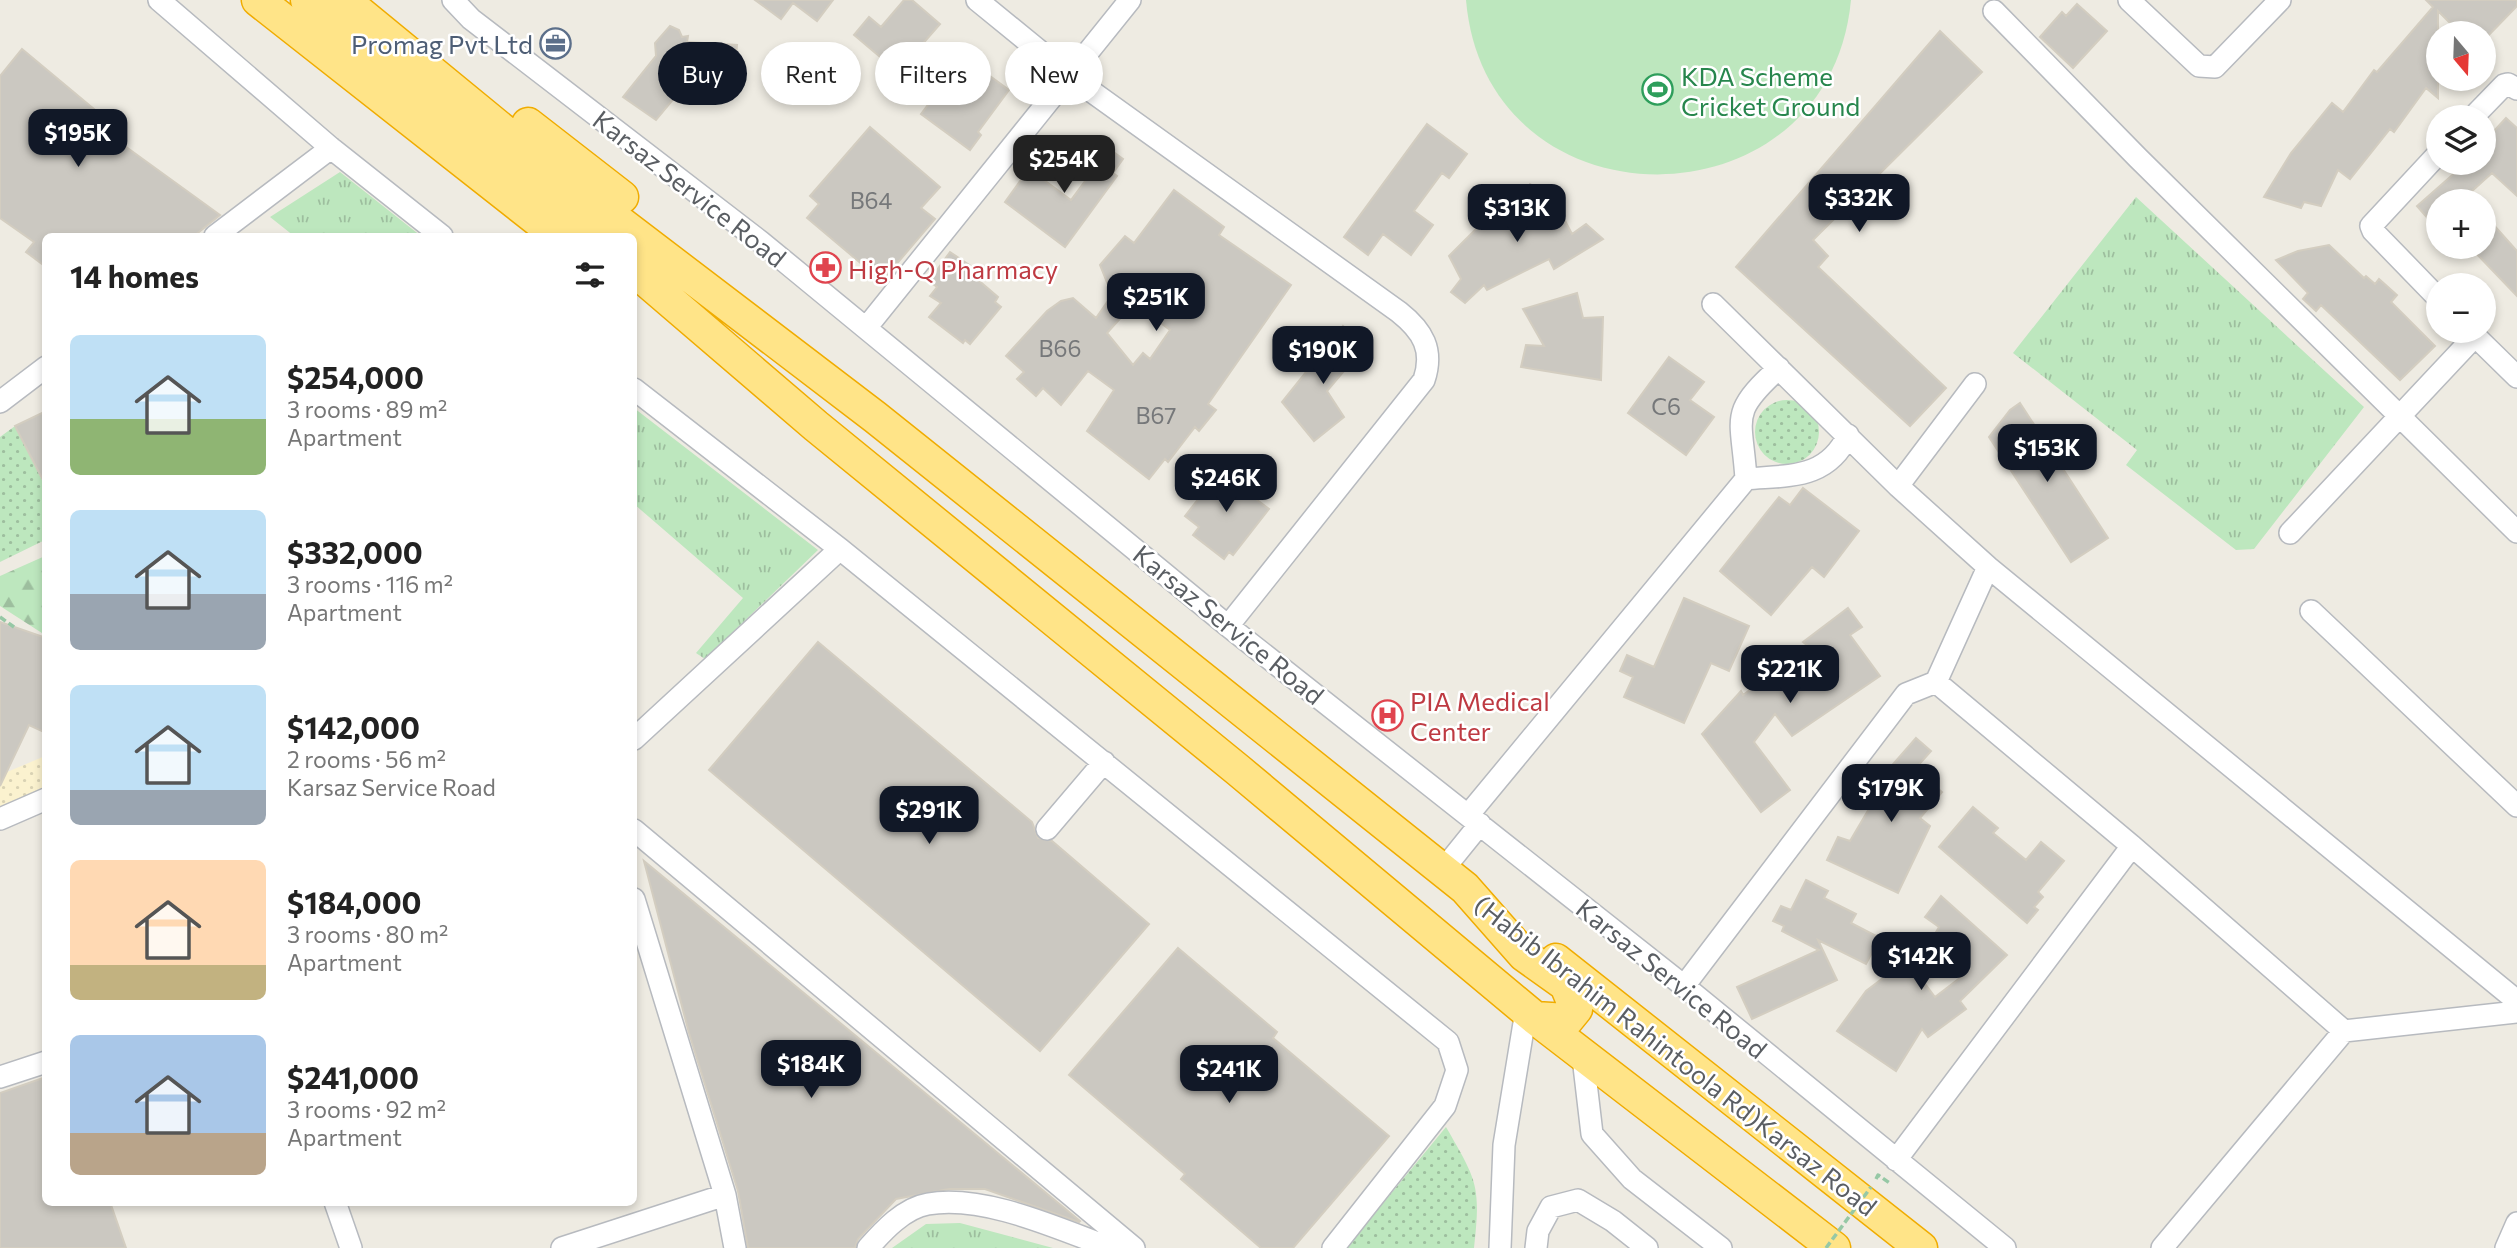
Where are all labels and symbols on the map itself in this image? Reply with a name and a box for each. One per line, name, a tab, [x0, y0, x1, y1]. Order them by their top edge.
north arrow	[2426, 21, 2496, 91]
office icon: Promag Pvt Ltd	[539, 26, 573, 60]
place label: Promag Pvt Ltd	[351, 28, 533, 59]
place label: KDA Scheme Cricket Ground	[1681, 60, 1860, 121]
sports icon: KDA Scheme Cricket Ground	[1641, 73, 1675, 107]
street label: Karsaz Service Road	[587, 103, 793, 273]
pin: $195K	[29, 110, 127, 169]
pin: $254K	[1015, 136, 1113, 195]
pin: $332K	[1810, 174, 1908, 234]
pin: $313K	[1468, 184, 1566, 244]
house number: B64	[850, 186, 893, 214]
pharmacy icon: High-Q Pharmacy	[808, 251, 842, 285]
place label: High-Q Pharmacy	[848, 253, 1058, 284]
pin: $251K	[1107, 274, 1205, 333]
pin: $190K	[1274, 326, 1372, 386]
house number: B66	[1039, 334, 1081, 362]
house number: C6	[1651, 392, 1681, 420]
house number: B67	[1136, 401, 1176, 429]
pin: $153K	[1998, 424, 2096, 484]
pin: $246K	[1177, 454, 1275, 514]
street label: Karsaz Service Road	[1128, 538, 1330, 710]
pin: $221K	[1741, 646, 1839, 705]
place label: PIA Medical Center	[1410, 685, 1550, 746]
hospital icon: PIA Medical Center	[1370, 698, 1404, 732]
pin: $179K	[1842, 764, 1940, 824]
pin: $291K	[880, 786, 978, 846]
street label: (Habib Ibrahim Rahintoola Rd)Karsaz Road	[1469, 888, 1883, 1222]
street label: Karsaz Service Road	[1571, 892, 1773, 1064]
pin: $142K	[1872, 932, 1970, 992]
pin: $184K	[762, 1040, 860, 1100]
pin: $241K	[1180, 1046, 1278, 1105]

